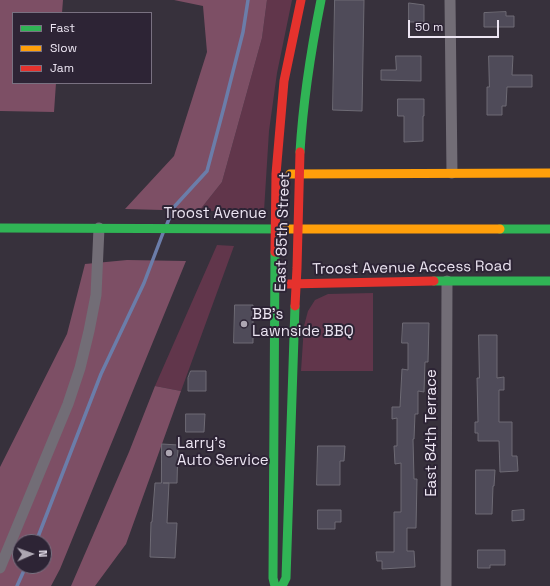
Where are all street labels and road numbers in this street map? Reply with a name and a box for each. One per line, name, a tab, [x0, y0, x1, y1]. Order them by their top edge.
street label: East 85th Street	[272, 172, 294, 292]
street label: Troost Avenue	[163, 205, 267, 223]
street label: Troost Avenue Access Road	[312, 257, 512, 279]
street label: East 84th Terrace	[423, 369, 441, 497]

